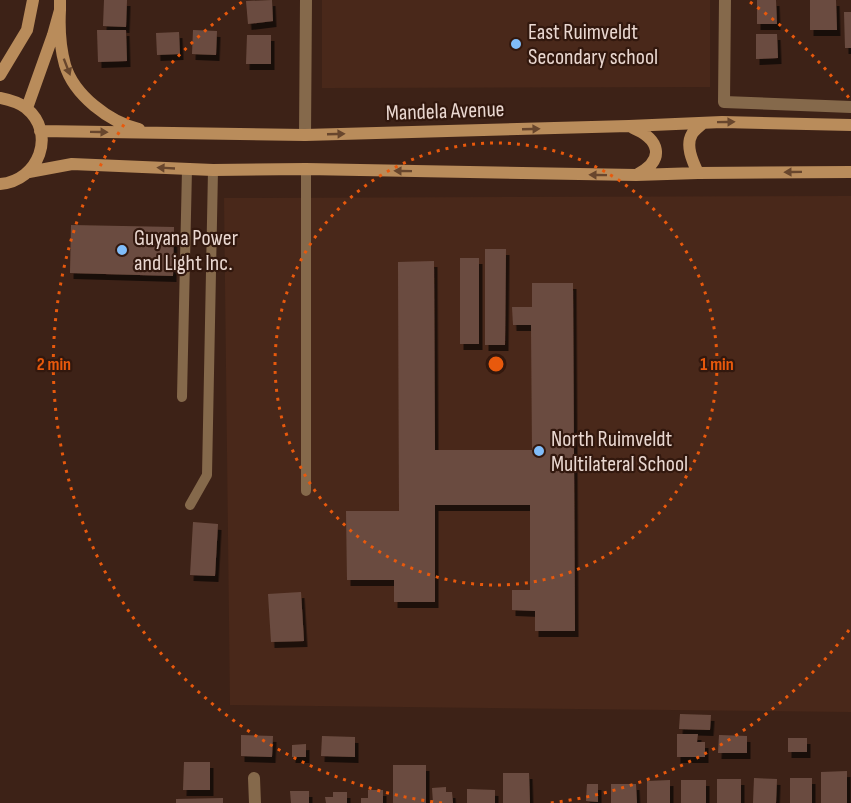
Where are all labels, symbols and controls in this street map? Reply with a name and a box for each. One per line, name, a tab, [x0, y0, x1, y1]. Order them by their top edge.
place label: East Ruimveldt Secondary school	[528, 19, 658, 71]
marker: East Ruimveldt Secondary school	[509, 37, 523, 51]
one-way arrow	[63, 58, 72, 76]
street label: Mandela Avenue	[385, 96, 505, 127]
one-way arrow	[716, 117, 735, 127]
one-way arrow	[521, 124, 540, 134]
one-way arrow	[89, 127, 108, 137]
one-way arrow	[326, 130, 345, 139]
one-way arrow	[156, 164, 175, 173]
one-way arrow	[393, 166, 412, 176]
one-way arrow	[783, 167, 802, 177]
one-way arrow	[588, 170, 607, 179]
place label: Guyana Power and Light Inc.	[134, 225, 238, 277]
marker: Guyana Power and Light Inc.	[115, 243, 129, 257]
text: 2 min	[37, 354, 71, 375]
centre of rings	[486, 354, 506, 374]
text: 1 min	[700, 354, 734, 375]
place label: North Ruimveldt Multilateral School	[551, 426, 688, 478]
marker: North Ruimveldt Multilateral School	[532, 444, 546, 458]

